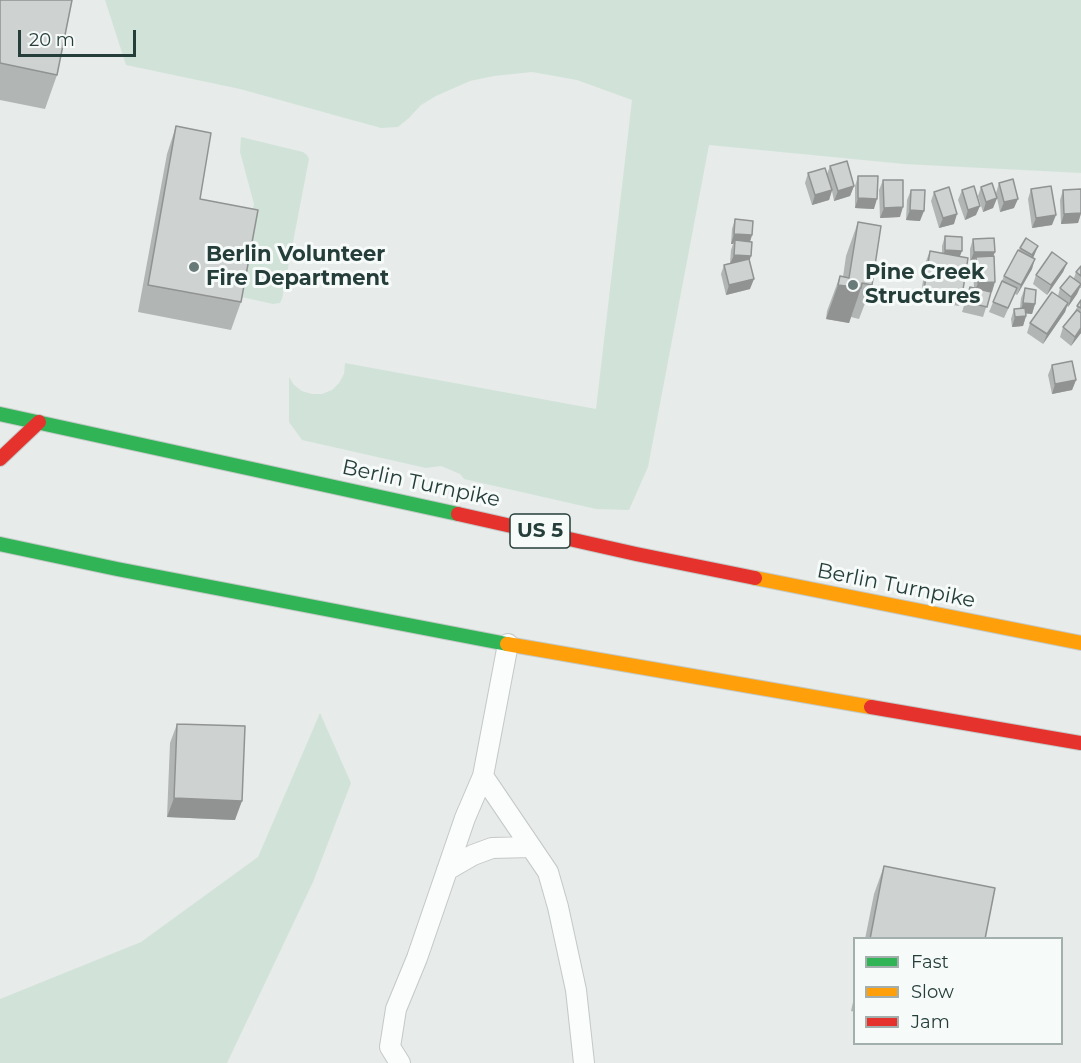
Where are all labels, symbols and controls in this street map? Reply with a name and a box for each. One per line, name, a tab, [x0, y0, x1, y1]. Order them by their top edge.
scale bar	[21, 18, 140, 56]
text: 20 m	[29, 29, 75, 51]
place label: Berlin Volunteer Fire Department	[206, 242, 389, 292]
marker: Berlin Volunteer Fire Department	[187, 260, 201, 274]
place label: Pine Creek Structures	[865, 260, 985, 310]
marker: Pine Creek Structures	[846, 278, 860, 292]
street label: Berlin Turnpike	[340, 455, 502, 513]
road number: US 5	[510, 514, 570, 548]
street label: Berlin Turnpike	[815, 558, 977, 614]
legend	[853, 937, 1063, 1045]
text: Fast	[911, 951, 949, 973]
text: Slow	[911, 981, 954, 1003]
text: Jam	[911, 1011, 950, 1033]

